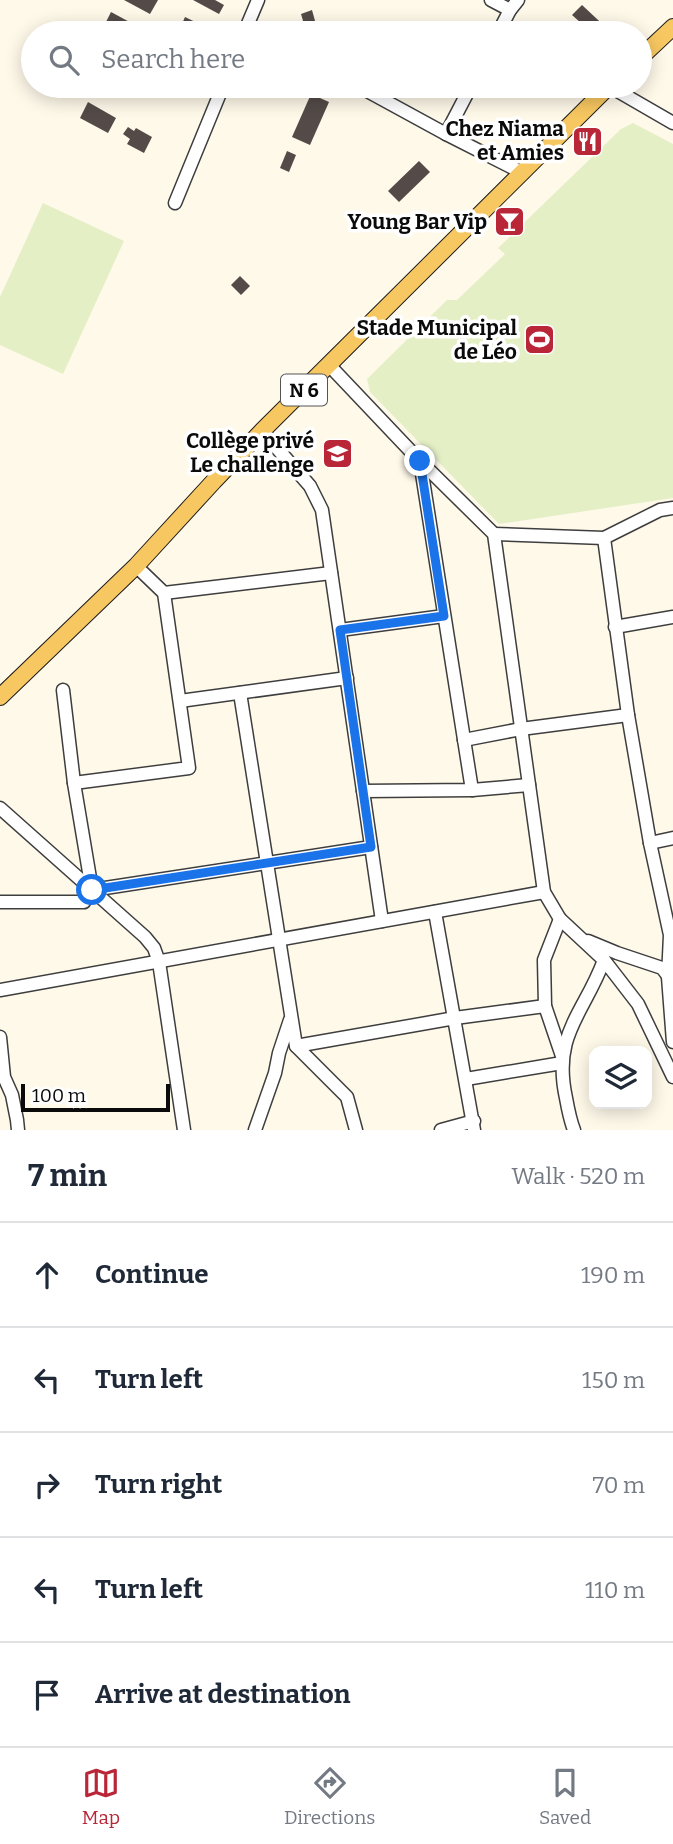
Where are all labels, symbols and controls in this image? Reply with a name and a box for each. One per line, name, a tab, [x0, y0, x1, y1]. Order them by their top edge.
search box	[21, 21, 652, 98]
icon: search	[45, 41, 83, 79]
text: Search here	[101, 44, 245, 75]
place label: Chez Niama et Amies	[446, 116, 564, 166]
restaurant icon: Chez Niama et Amies	[570, 124, 604, 158]
bar icon: Young Bar Vip	[493, 205, 527, 239]
place label: Young Bar Vip	[348, 209, 487, 235]
place label: Stade Municipal de Léo	[357, 315, 517, 365]
sports icon: Stade Municipal de Léo	[523, 323, 557, 357]
road number: N 6	[281, 374, 327, 406]
place label: Collège privé Le challenge	[186, 428, 314, 478]
school or university icon: Collège privé Le challenge	[320, 436, 354, 470]
route end	[404, 445, 435, 476]
route start	[76, 874, 107, 905]
map controls	[589, 1046, 652, 1109]
button: layers	[589, 1046, 652, 1109]
scale bar	[21, 1081, 170, 1113]
text: 100 m	[32, 1084, 86, 1107]
text: 7 min	[28, 1158, 107, 1194]
text: Walk · 520 m	[511, 1162, 645, 1190]
icon: ahead	[28, 1256, 66, 1294]
text: Continue	[95, 1259, 209, 1290]
text: 190 m	[581, 1261, 645, 1289]
icon: left	[28, 1361, 66, 1399]
text: Turn left	[95, 1364, 203, 1395]
text: 150 m	[582, 1366, 645, 1394]
icon: right	[28, 1466, 66, 1504]
text: Turn right	[95, 1469, 222, 1500]
text: 70 m	[593, 1471, 645, 1499]
icon: left	[28, 1571, 66, 1609]
text: Turn left	[95, 1574, 203, 1605]
text: 110 m	[585, 1576, 645, 1604]
icon: arrive	[28, 1676, 66, 1714]
text: Arrive at destination	[95, 1679, 350, 1710]
tab: Map	[82, 1764, 120, 1829]
tab: Directions	[284, 1764, 375, 1829]
tab: Saved	[539, 1764, 591, 1829]

